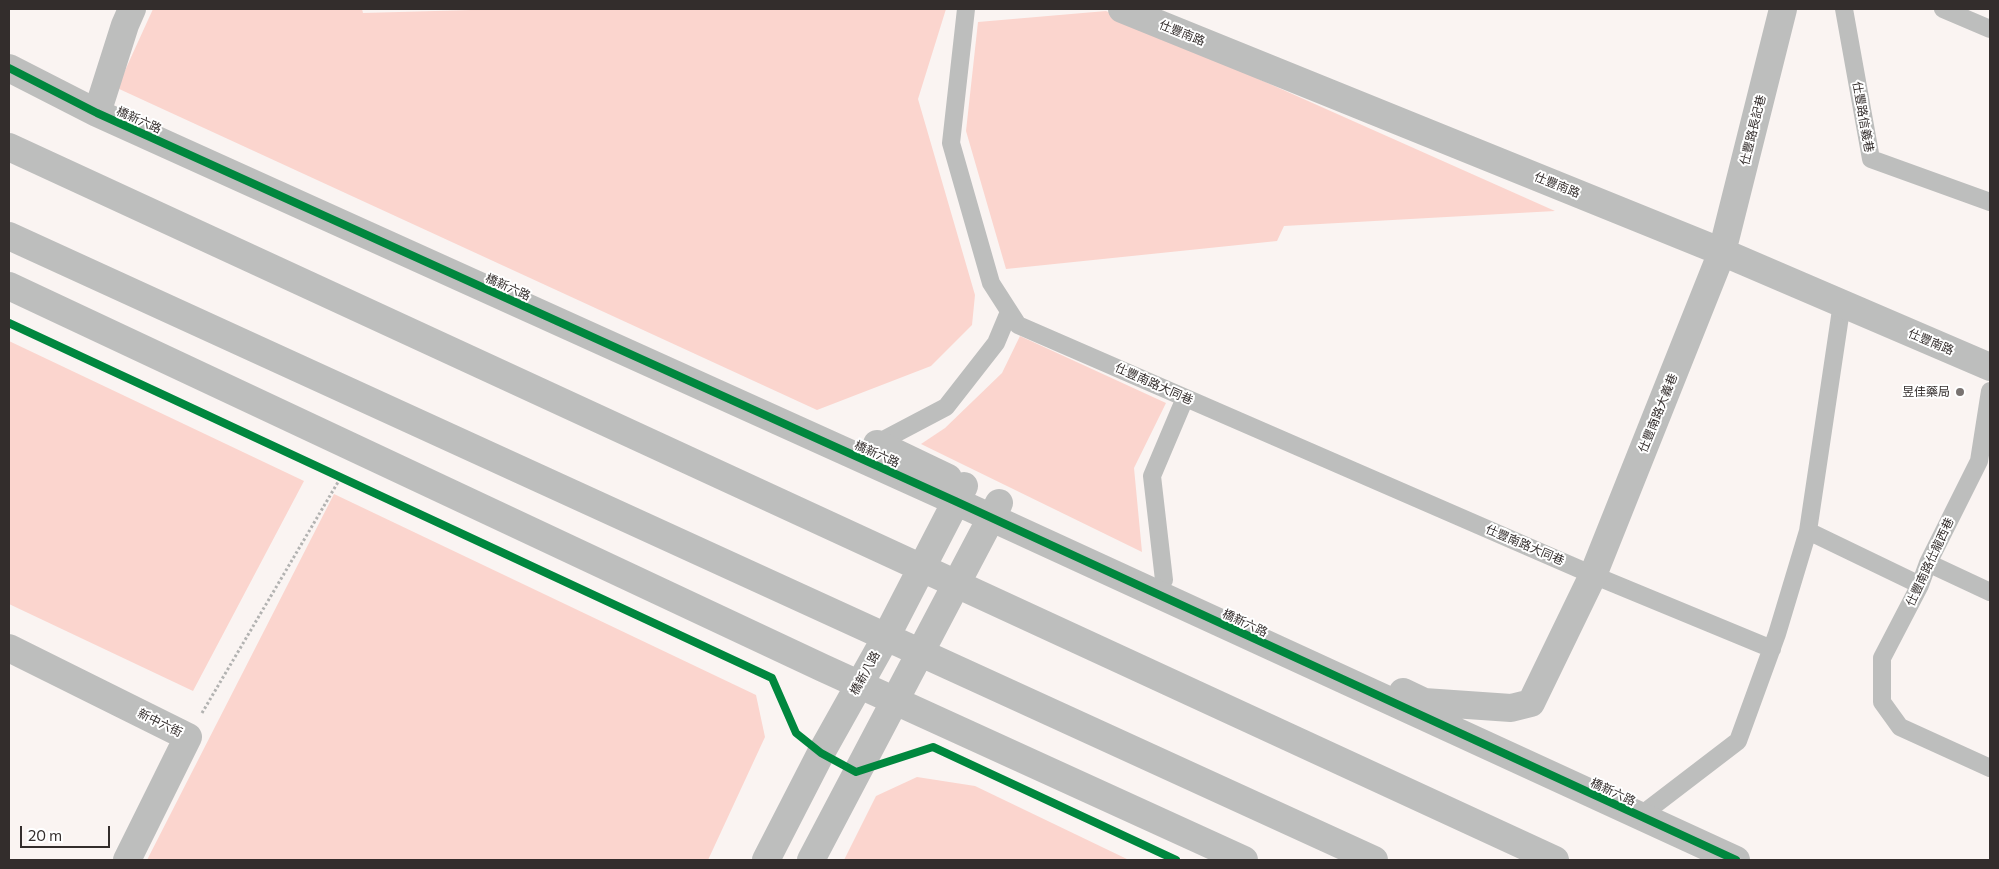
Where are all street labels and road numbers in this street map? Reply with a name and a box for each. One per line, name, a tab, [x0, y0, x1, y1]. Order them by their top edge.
street label: 仕豐南路	[1157, 17, 1207, 49]
street label: 仕豐路信義巷	[1850, 80, 1876, 154]
street label: 仕豐路長記巷	[1737, 93, 1769, 167]
street label: 橋新六路	[114, 104, 164, 136]
street label: 仕豐南路	[1532, 169, 1582, 201]
street label: 橋新六路	[483, 271, 533, 303]
street label: 仕豐南路	[1906, 326, 1956, 358]
street label: 仕豐南路大同巷	[1113, 360, 1195, 408]
street label: 仕豐南路大義巷	[1636, 371, 1680, 455]
street label: 橋新六路	[852, 438, 902, 470]
street label: 仕豐南路仕龍西巷	[1903, 515, 1957, 609]
street label: 仕豐南路大同巷	[1484, 522, 1566, 568]
street label: 橋新六路	[1220, 606, 1270, 640]
street label: 橋新八路	[847, 649, 883, 697]
street label: 新中六街	[135, 706, 185, 740]
street label: 橋新六路	[1588, 775, 1638, 809]

